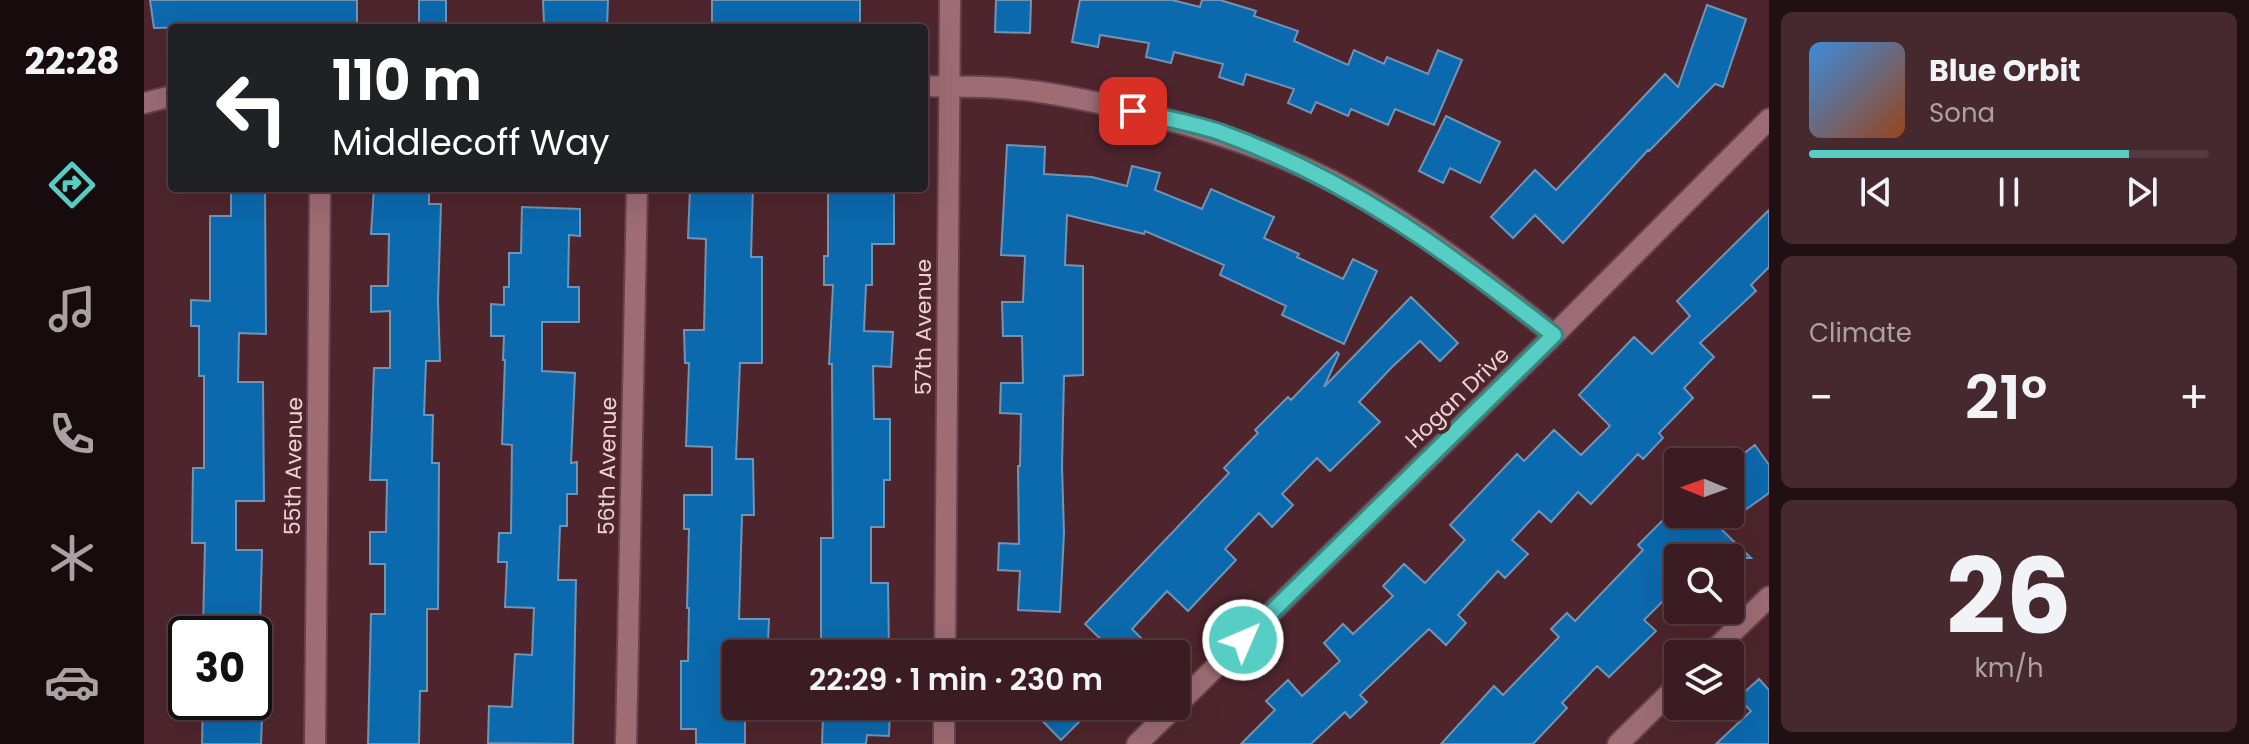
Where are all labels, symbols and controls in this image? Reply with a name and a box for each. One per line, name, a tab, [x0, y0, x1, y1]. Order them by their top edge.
text: 22:28	[24, 36, 120, 87]
text: 110 m	[332, 41, 482, 120]
text: Blue Orbit	[1929, 49, 2081, 92]
icon: left	[200, 56, 304, 160]
pin	[1099, 77, 1167, 145]
icon: arrive	[1111, 89, 1155, 133]
text: Sona	[1929, 95, 1995, 131]
text: Middlecoff Way	[332, 117, 610, 168]
icon: directions	[44, 157, 100, 213]
icon: previous	[1854, 170, 1898, 214]
icon: pause	[1987, 170, 2031, 214]
icon: next	[2120, 170, 2164, 214]
street label: 57th Avenue	[908, 259, 939, 395]
icon: music	[44, 281, 100, 337]
text: Climate	[1809, 315, 1912, 351]
street label: Hogan Drive	[1398, 340, 1516, 455]
text: 21°	[1965, 356, 2048, 440]
text: −	[1809, 367, 1833, 428]
text: +	[2179, 367, 2209, 428]
street label: 55th Avenue	[277, 397, 310, 535]
street label: 56th Avenue	[591, 397, 624, 535]
icon: phone	[44, 406, 100, 462]
north arrow	[1664, 448, 1744, 528]
map controls	[1664, 448, 1744, 720]
text: 26	[1946, 524, 2072, 669]
icon: climate	[44, 530, 100, 586]
button: search	[1664, 544, 1744, 624]
position arrow	[1201, 598, 1285, 682]
speed limit sign: 30	[168, 616, 272, 720]
button: layers	[1664, 640, 1744, 720]
text: km/h	[1974, 650, 2044, 686]
icon: car	[44, 654, 100, 710]
text: 22:29 · 1 min · 230 m	[809, 658, 1103, 701]

